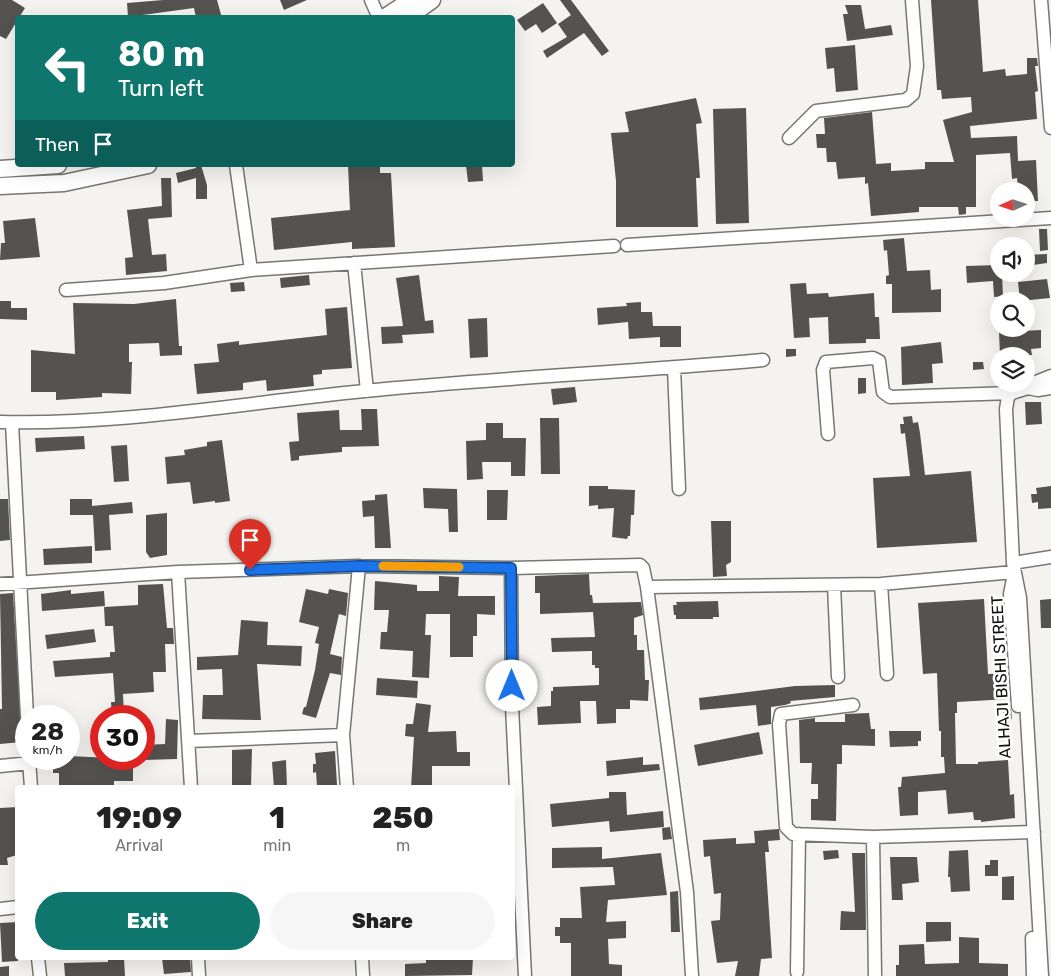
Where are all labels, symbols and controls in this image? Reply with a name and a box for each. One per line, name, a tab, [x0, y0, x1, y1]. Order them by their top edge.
text: 80 m	[118, 33, 205, 75]
icon: left	[35, 35, 100, 100]
text: Turn left	[118, 75, 204, 102]
icon: arrive	[89, 130, 117, 158]
text: Then	[35, 133, 79, 156]
north arrow	[990, 182, 1035, 228]
map controls	[990, 182, 1035, 392]
button: sound	[990, 237, 1035, 282]
button: search	[990, 292, 1035, 337]
button: layers	[990, 347, 1035, 392]
pin	[229, 519, 271, 570]
icon: arrive	[236, 526, 264, 554]
street label: ALHAJI BISHI STREET	[987, 595, 1015, 759]
position arrow	[485, 659, 537, 711]
speed limit sign: 30	[90, 705, 155, 770]
text: 28	[31, 717, 64, 746]
text: km/h	[33, 743, 62, 757]
text: 19:09	[96, 800, 182, 836]
text: 1	[269, 800, 285, 836]
text: 250	[372, 800, 434, 836]
text: Arrival	[115, 836, 163, 855]
text: min	[263, 836, 291, 855]
text: m	[396, 836, 410, 855]
button: Exit	[35, 892, 260, 950]
button: Share	[270, 892, 495, 950]

